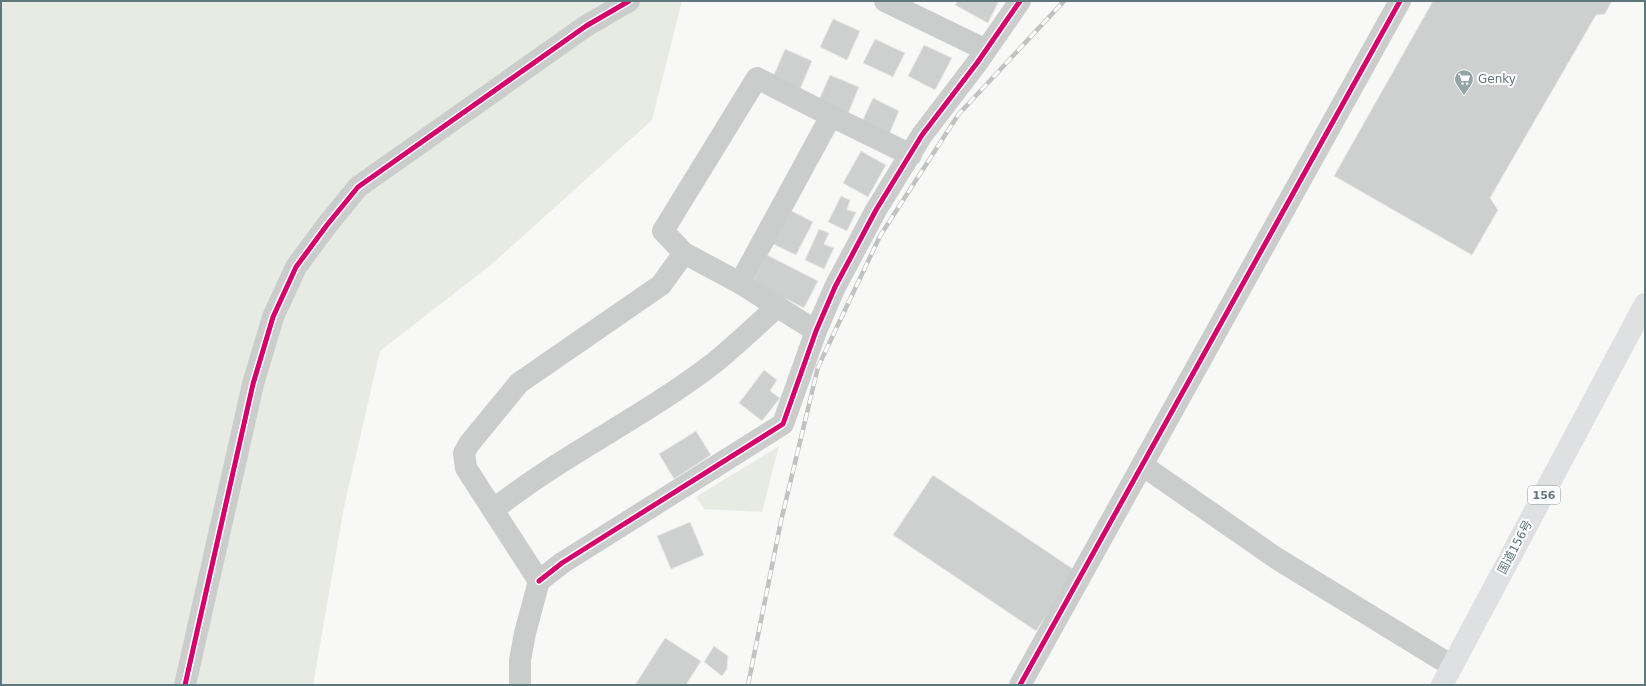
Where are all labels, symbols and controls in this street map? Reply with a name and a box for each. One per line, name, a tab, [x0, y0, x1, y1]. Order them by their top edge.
supermarket icon: Genky	[1453, 68, 1475, 96]
place label: Genky	[1478, 72, 1516, 86]
road number: 156	[1528, 486, 1560, 504]
street label: 国道156号	[1495, 518, 1535, 576]

